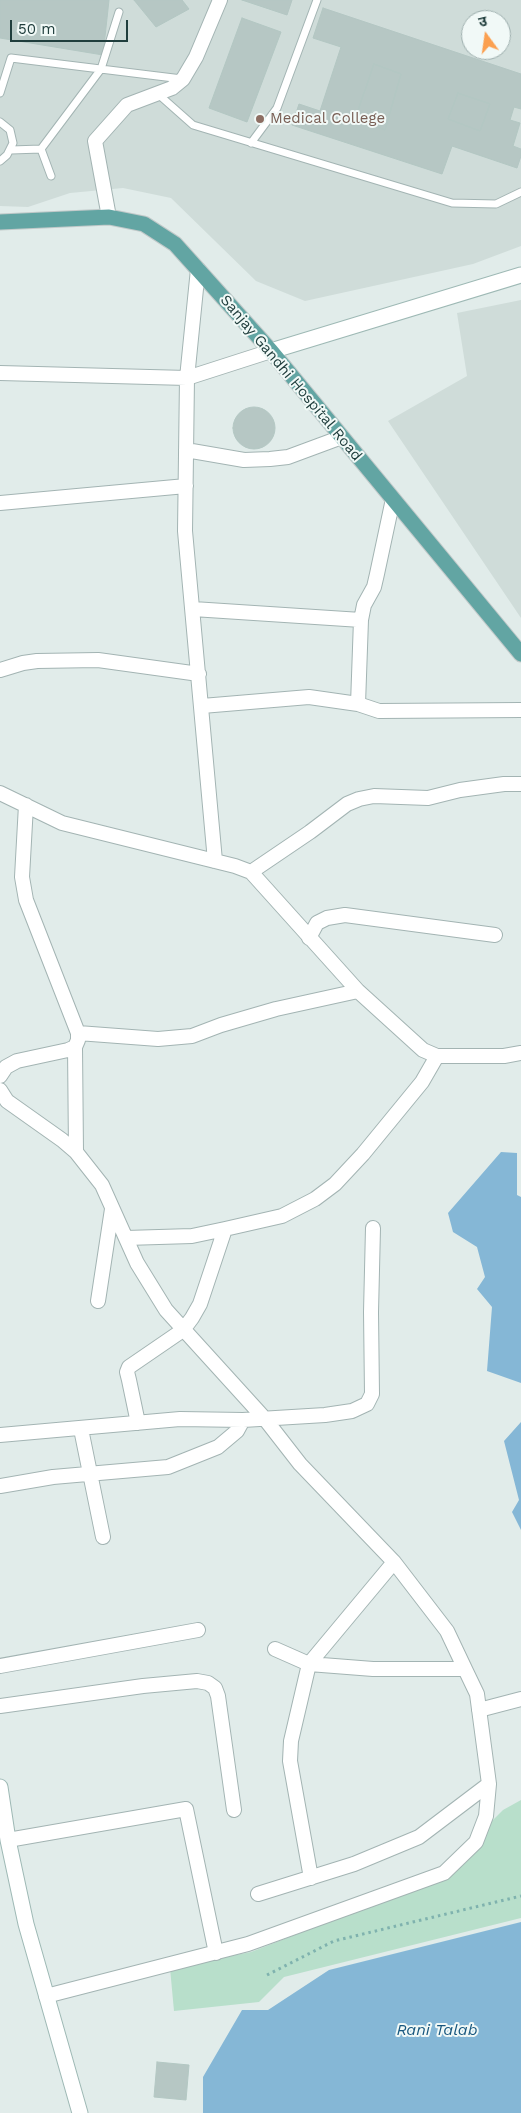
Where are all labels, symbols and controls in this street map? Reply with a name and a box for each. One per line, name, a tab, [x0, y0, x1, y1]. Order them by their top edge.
scale bar	[12, 10, 130, 42]
north arrow	[461, 10, 511, 60]
text: उ	[477, 13, 489, 30]
text: 50 m	[18, 20, 55, 38]
place label: Medical College	[270, 110, 385, 128]
marker: Medical College	[254, 113, 266, 125]
street label: Sanjay Gandhi Hospital Road	[216, 291, 366, 465]
water label: Rani Talab	[396, 2020, 478, 2040]

